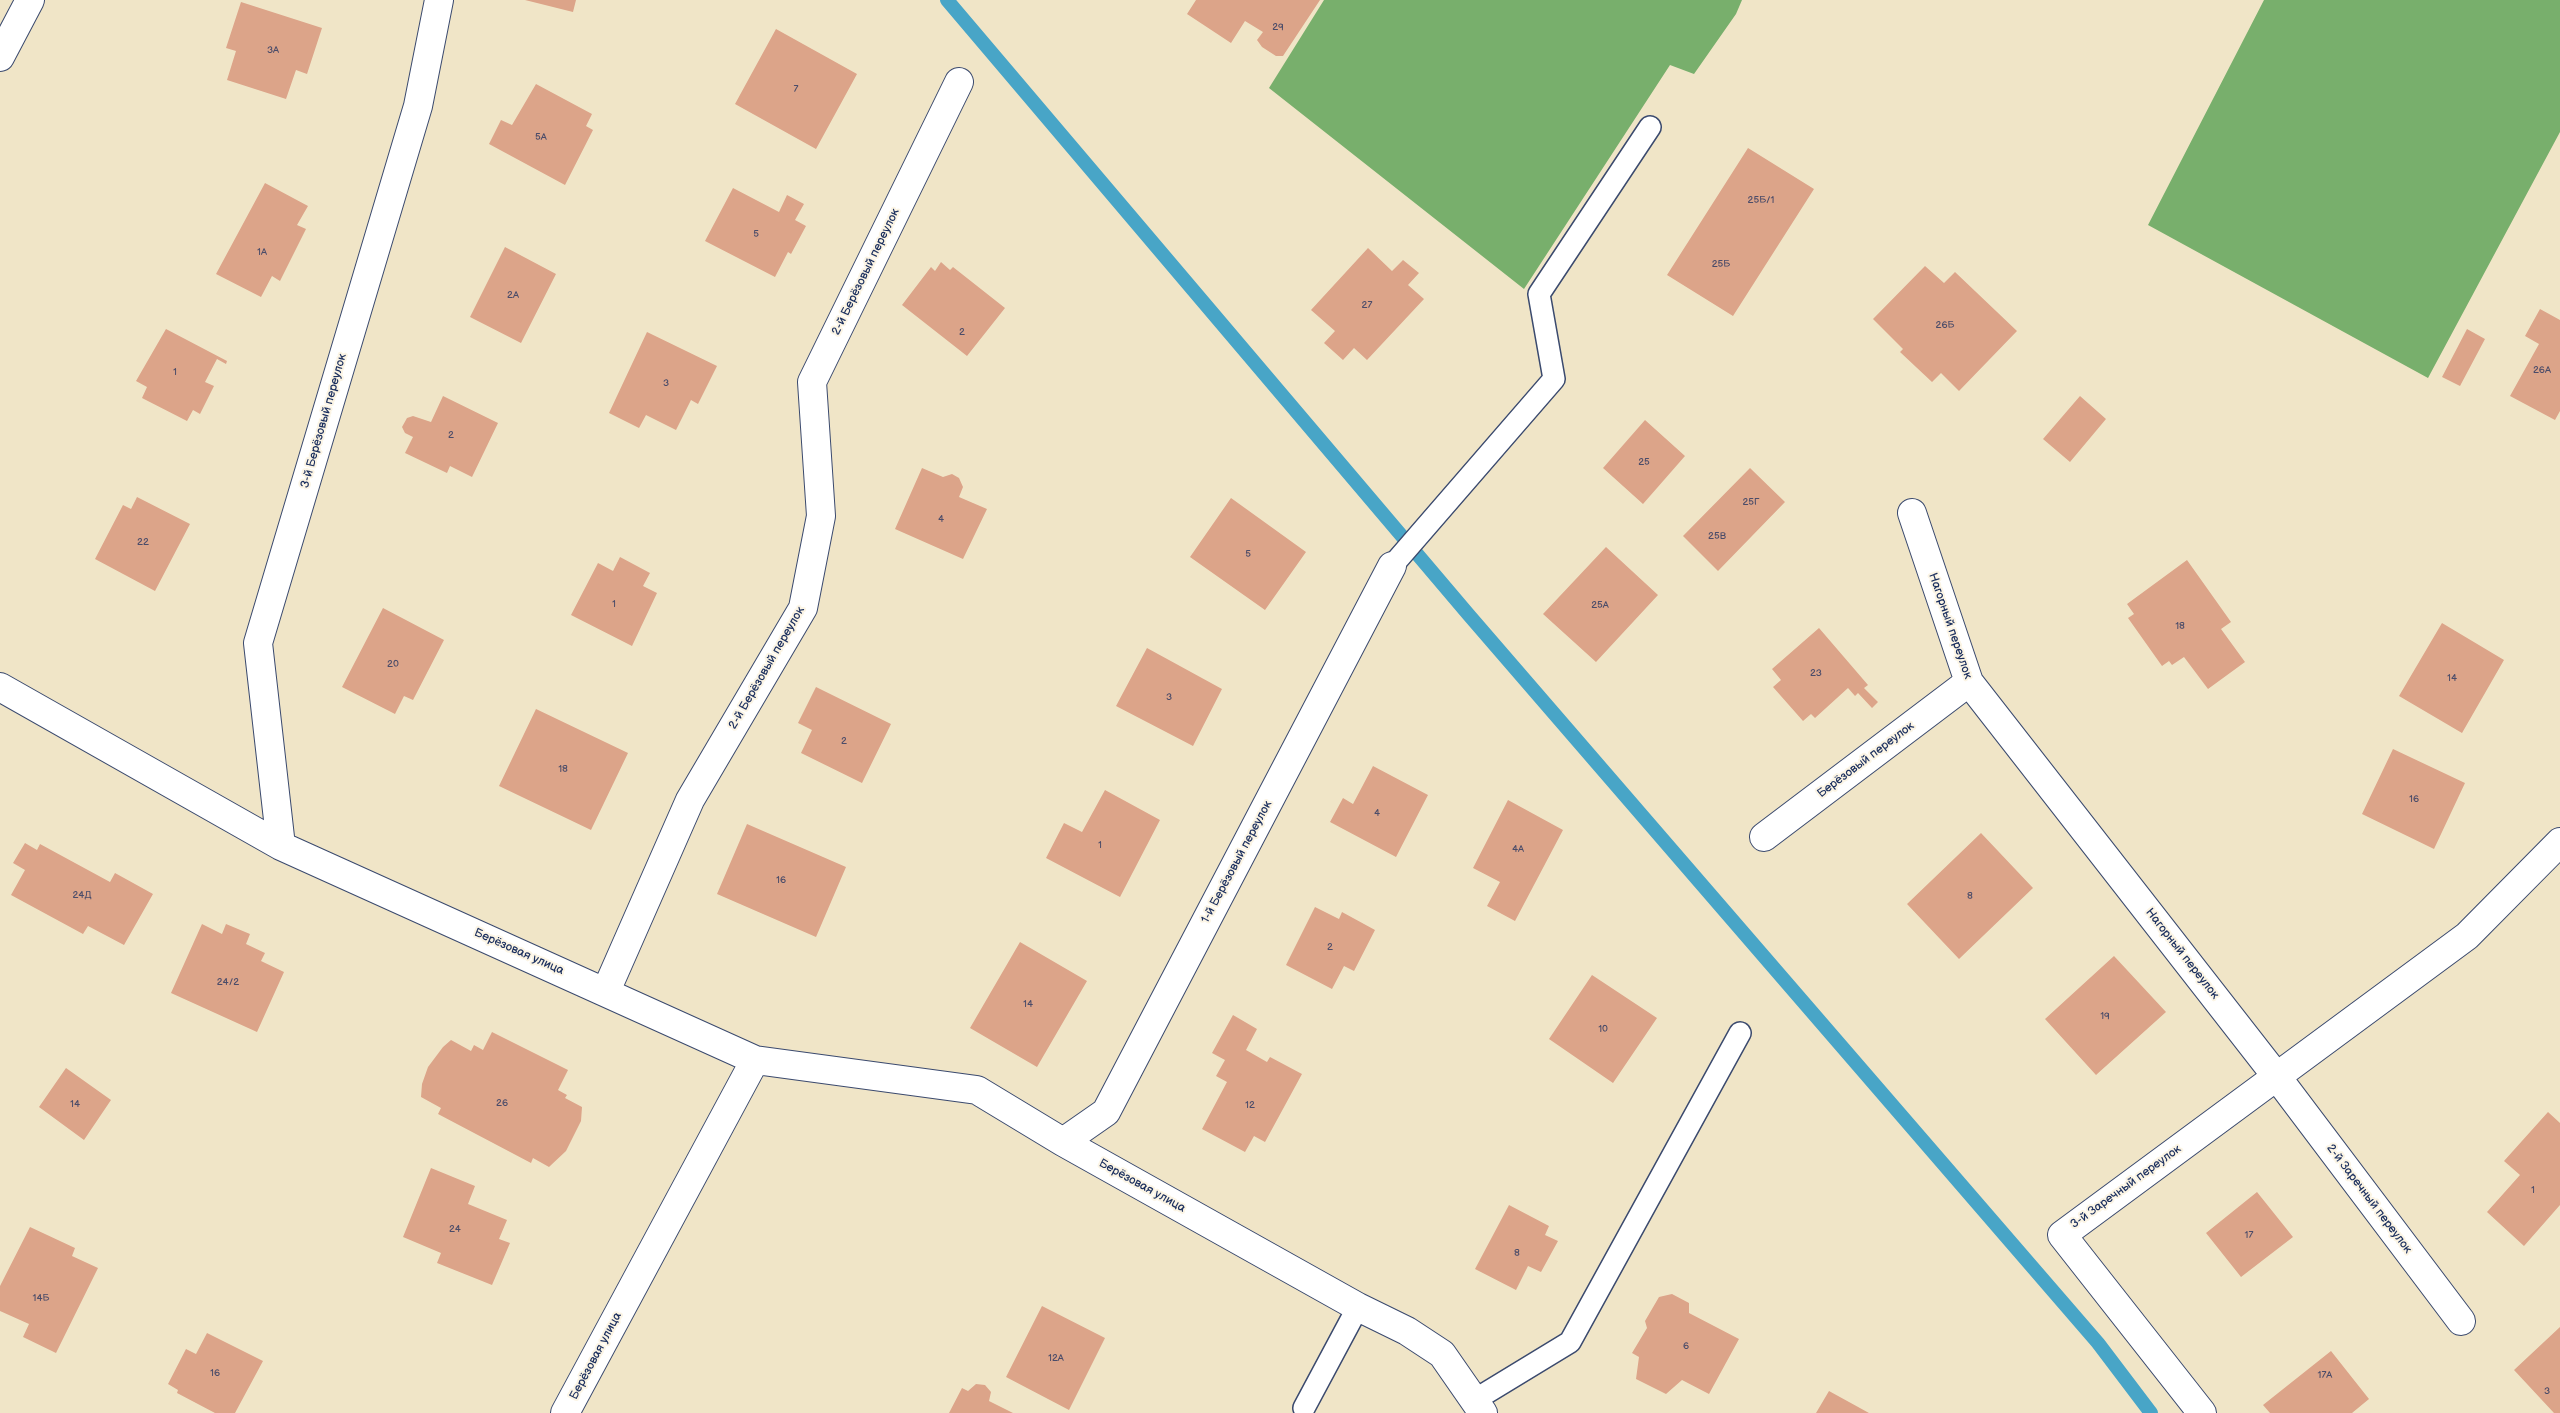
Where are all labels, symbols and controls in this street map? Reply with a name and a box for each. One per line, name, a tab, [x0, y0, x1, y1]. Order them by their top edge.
house number: 29	[1272, 21, 1284, 33]
house number: 3А	[267, 44, 279, 56]
house number: 7	[794, 83, 798, 95]
house number: 5А	[535, 131, 547, 143]
house number: 25Б/1	[1748, 194, 1774, 206]
street label: 2-й Берёзовый переулок	[829, 206, 903, 338]
house number: 5	[753, 228, 759, 240]
house number: 1А	[257, 246, 267, 258]
house number: 25Б	[1712, 258, 1730, 270]
house number: 2А	[507, 289, 519, 301]
house number: 27	[1362, 299, 1372, 311]
house number: 26Б	[1936, 319, 1954, 331]
house number: 2	[959, 326, 965, 338]
street label: 3-й Берёзовый переулок	[298, 352, 350, 490]
house number: 26А	[2533, 364, 2551, 376]
house number: 1	[173, 366, 177, 378]
house number: 3	[663, 377, 669, 389]
house number: 2	[448, 429, 454, 441]
house number: 25	[1638, 456, 1650, 468]
house number: 25Г	[1742, 496, 1760, 508]
house number: 4	[938, 513, 944, 525]
house number: 25В	[1708, 530, 1726, 542]
house number: 22	[137, 536, 149, 548]
house number: 5	[1245, 548, 1251, 560]
street label: Нагорный переулок	[1925, 571, 1975, 681]
house number: 1	[612, 598, 616, 610]
house number: 25А	[1591, 599, 1609, 611]
street label: 2-й Берёзовый переулок	[726, 604, 808, 732]
house number: 18	[2175, 620, 2185, 632]
house number: 20	[387, 658, 399, 670]
house number: 23	[1810, 667, 1822, 679]
house number: 14	[2447, 672, 2457, 684]
house number: 3	[1166, 691, 1172, 703]
street label: Берёзовый переулок	[1815, 719, 1917, 801]
house number: 2	[841, 735, 847, 747]
house number: 18	[558, 763, 568, 775]
house number: 16	[2409, 793, 2419, 805]
street label: 1-й Берёзовый переулок	[1199, 798, 1275, 926]
house number: 4	[1374, 807, 1380, 819]
house number: 1	[1098, 839, 1102, 851]
house number: 4А	[1512, 843, 1524, 855]
house number: 16	[776, 874, 786, 886]
house number: 24Д	[73, 889, 91, 901]
house number: 8	[1967, 890, 1973, 902]
street label: Нагорный переулок	[2142, 906, 2222, 1002]
street label: Берёзовая улица	[472, 926, 566, 978]
house number: 2	[1327, 941, 1333, 953]
house number: 24/2	[217, 976, 239, 988]
house number: 14	[1023, 998, 1033, 1010]
house number: 19	[2100, 1010, 2110, 1022]
house number: 10	[1598, 1023, 1608, 1035]
house number: 26	[496, 1097, 508, 1109]
house number: 14	[70, 1098, 80, 1110]
house number: 12	[1245, 1099, 1255, 1111]
street label: 3-й Заречный переулок	[2068, 1142, 2184, 1232]
street label: 2-й Заречный переулок	[2323, 1142, 2415, 1256]
street label: Берёзовая улица	[1096, 1156, 1188, 1216]
house number: 1	[2531, 1184, 2535, 1196]
house number: 24	[449, 1223, 461, 1235]
house number: 17	[2245, 1229, 2253, 1241]
house number: 8	[1514, 1247, 1520, 1259]
house number: 14Б	[33, 1292, 49, 1304]
street label: Берёзовая улица	[567, 1310, 625, 1402]
house number: 6	[1683, 1340, 1689, 1352]
house number: 12А	[1048, 1352, 1064, 1364]
house number: 16	[210, 1367, 220, 1379]
house number: 17А	[2318, 1369, 2332, 1381]
house number: 3	[2544, 1385, 2550, 1397]

